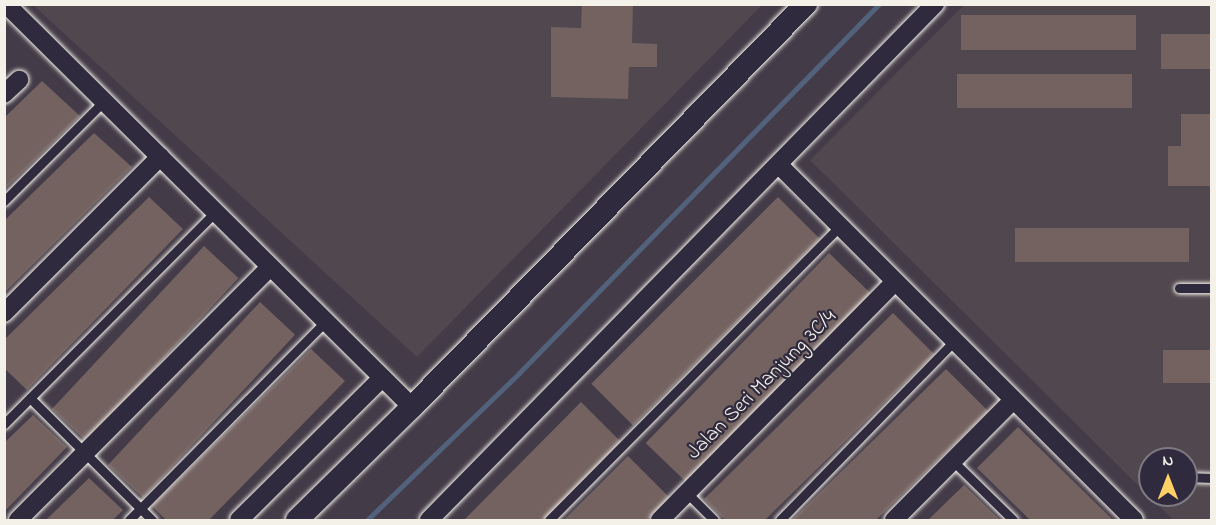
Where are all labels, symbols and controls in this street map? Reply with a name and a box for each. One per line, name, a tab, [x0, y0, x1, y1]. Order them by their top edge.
street label: Jalan Seri Manjung 3C/4	[682, 305, 842, 465]
north arrow	[1138, 447, 1198, 507]
text: N	[1163, 449, 1173, 473]

